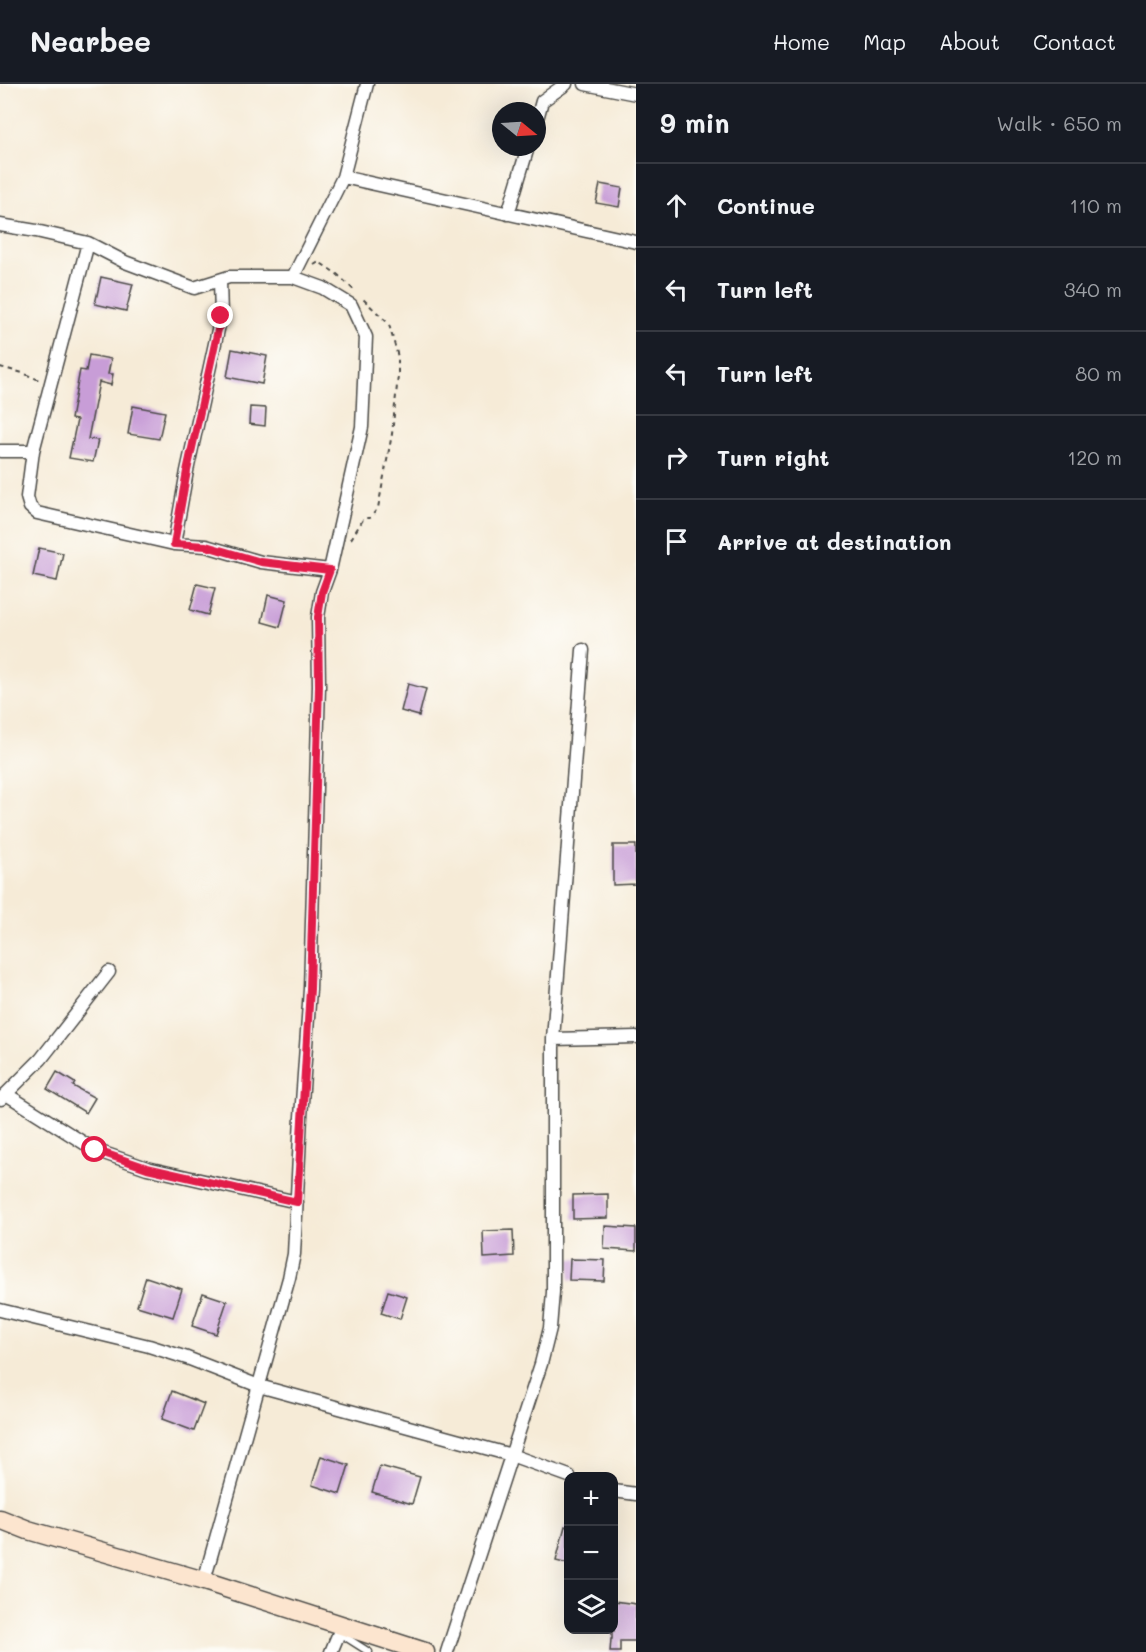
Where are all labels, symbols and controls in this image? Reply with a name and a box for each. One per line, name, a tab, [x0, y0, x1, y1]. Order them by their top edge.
text: Nearbee	[30, 23, 151, 59]
text: Home	[773, 28, 830, 55]
text: Map	[863, 28, 906, 55]
text: About	[939, 28, 1000, 55]
text: Contact	[1033, 28, 1116, 55]
north arrow	[492, 102, 546, 156]
text: 9 min	[660, 106, 729, 140]
text: Walk · 650 m	[996, 110, 1122, 136]
icon: ahead	[660, 189, 693, 222]
text: Continue	[717, 191, 815, 220]
text: 110 m	[1069, 192, 1122, 218]
icon: left	[660, 273, 693, 306]
text: Turn left	[717, 275, 813, 304]
text: 340 m	[1064, 276, 1122, 302]
route end	[207, 302, 233, 328]
icon: left	[660, 357, 693, 390]
text: Turn left	[717, 359, 813, 388]
text: 80 m	[1075, 360, 1122, 386]
icon: right	[660, 441, 693, 474]
text: Turn right	[717, 443, 829, 472]
text: 120 m	[1067, 444, 1122, 470]
icon: arrive	[660, 525, 693, 558]
text: Arrive at destination	[717, 527, 952, 556]
route start	[81, 1136, 107, 1162]
map controls	[564, 1472, 618, 1634]
button: +	[564, 1472, 618, 1526]
button: −	[564, 1526, 618, 1580]
button: layers	[564, 1580, 618, 1634]

